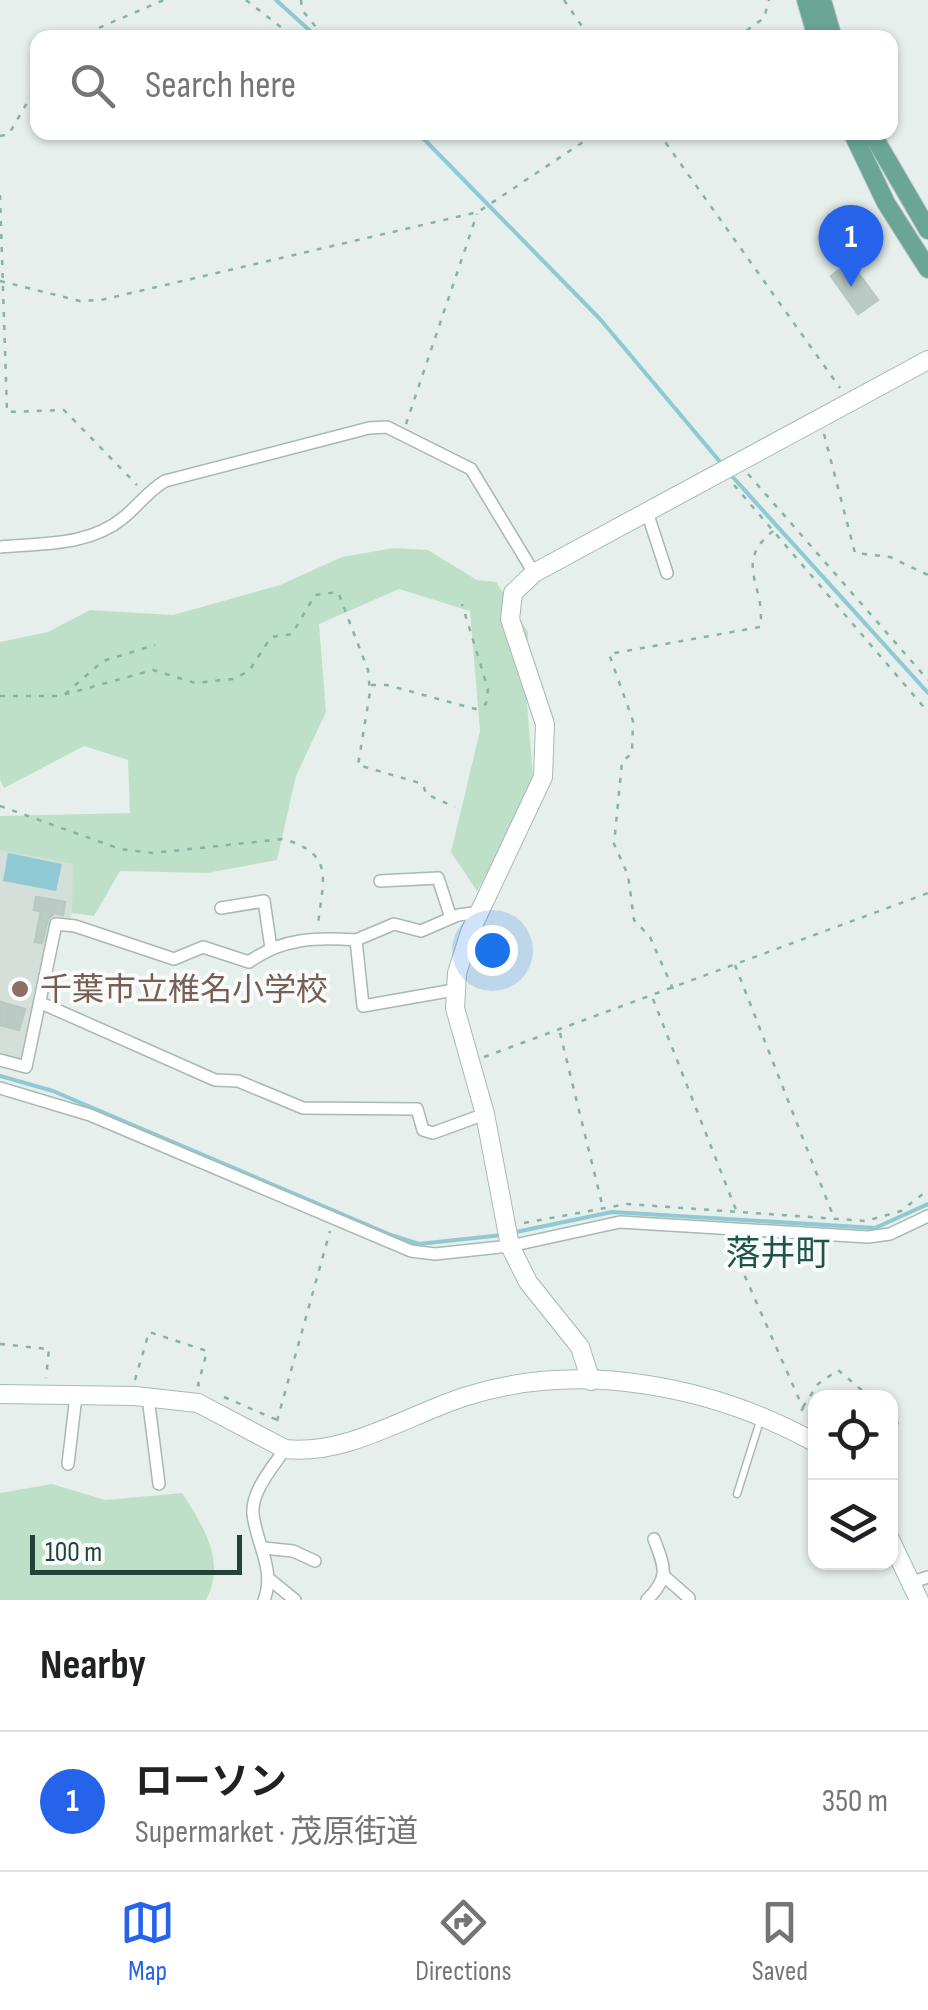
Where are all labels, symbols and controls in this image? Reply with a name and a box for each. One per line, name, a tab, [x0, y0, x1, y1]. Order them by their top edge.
search box	[30, 30, 898, 140]
icon: search	[65, 58, 120, 113]
text: Search here	[145, 63, 296, 108]
pin: 1	[818, 204, 884, 287]
your location	[467, 925, 518, 976]
place label: 千葉市立椎名小学校	[40, 971, 328, 1010]
marker: 千葉市立椎名小学校	[9, 978, 31, 1000]
district label: 落井町	[725, 1233, 831, 1276]
map controls	[808, 1390, 898, 1570]
button: locate	[808, 1390, 898, 1480]
button: layers	[808, 1480, 898, 1570]
scale bar	[30, 1530, 242, 1574]
text: 100 m	[45, 1536, 102, 1569]
text: Nearby	[40, 1640, 146, 1691]
text: ローソン	[135, 1760, 287, 1805]
text: 1	[66, 1782, 79, 1821]
text: 350 m	[822, 1782, 888, 1821]
text: Supermarket · 茂原街道	[135, 1813, 418, 1852]
tab: Map	[120, 1895, 175, 1988]
tab: Directions	[415, 1895, 512, 1988]
tab: Saved	[752, 1895, 808, 1988]

